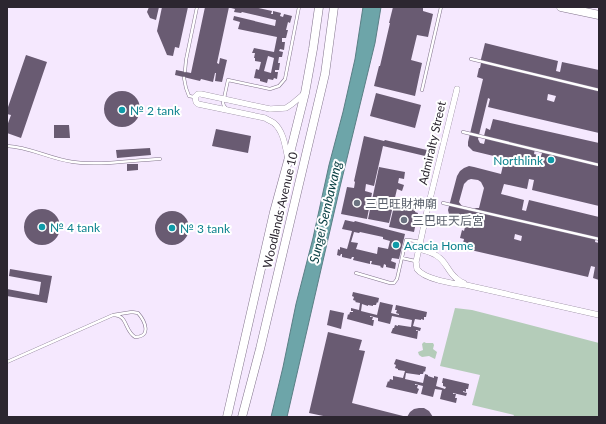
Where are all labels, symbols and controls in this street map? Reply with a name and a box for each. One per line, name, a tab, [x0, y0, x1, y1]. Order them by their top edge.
street label: Admiralty Street	[415, 99, 449, 186]
place label: № 2 tank	[130, 103, 181, 118]
marker: № 2 tank	[117, 105, 127, 115]
street label: Woodlands Avenue 10	[259, 150, 301, 270]
place label: Northlink	[493, 153, 544, 168]
marker: Northlink	[546, 155, 556, 165]
water label: Sungei Sembawang	[305, 159, 345, 265]
place label: 三巴旺財神廟	[365, 196, 437, 211]
marker: 三巴旺財神廟	[352, 198, 362, 208]
place label: 三巴旺天后宮	[412, 213, 484, 228]
marker: 三巴旺天后宮	[399, 215, 409, 225]
place label: № 4 tank	[50, 220, 101, 235]
place label: № 3 tank	[180, 221, 231, 236]
marker: № 4 tank	[37, 222, 47, 232]
marker: № 3 tank	[167, 223, 177, 233]
place label: Acacia Home	[404, 238, 473, 253]
marker: Acacia Home	[391, 240, 401, 250]

